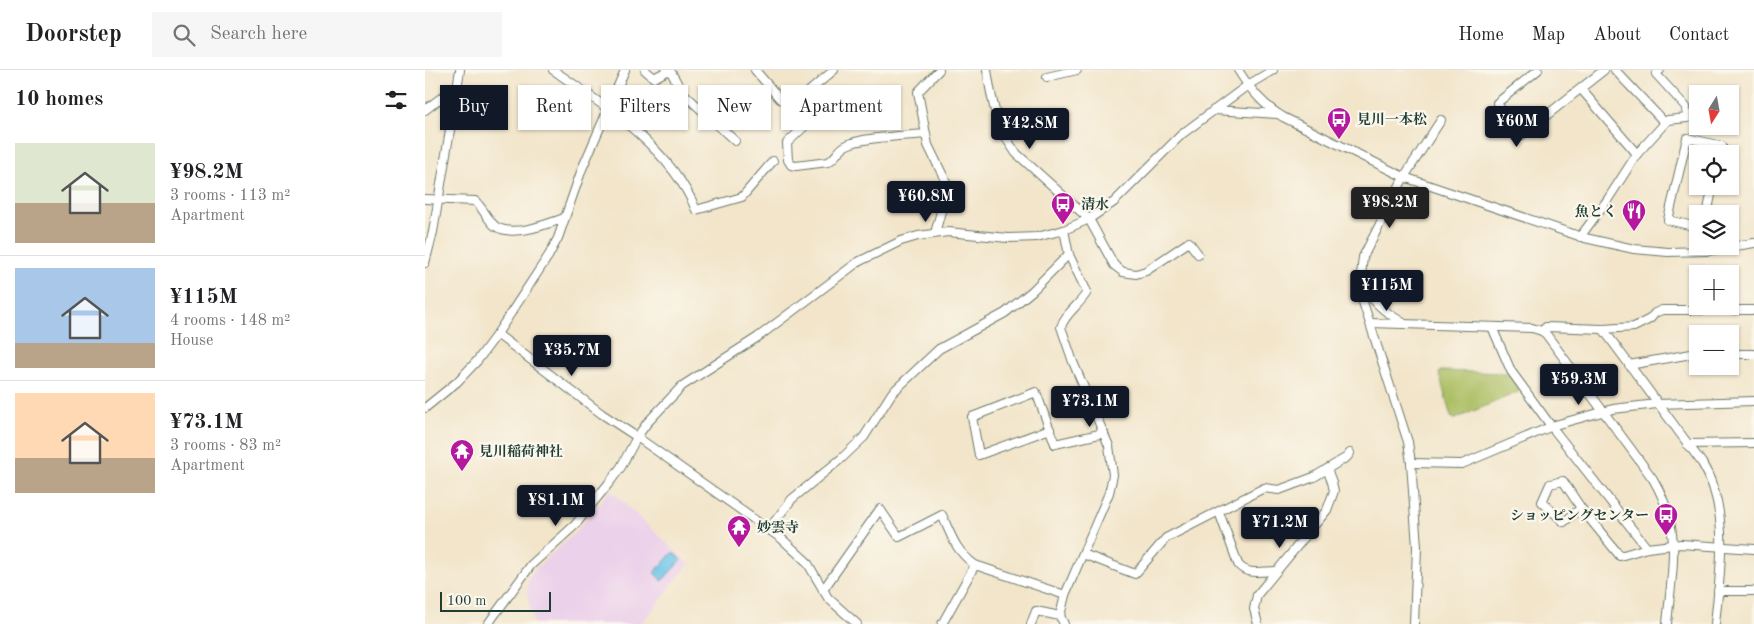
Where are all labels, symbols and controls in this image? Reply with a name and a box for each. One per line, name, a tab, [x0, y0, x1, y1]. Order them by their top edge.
search box	[152, 12, 502, 57]
icon: search	[170, 21, 198, 49]
text: Doorstep	[25, 23, 122, 47]
text: Search here	[210, 25, 307, 44]
text: Home	[1458, 26, 1504, 44]
text: Map	[1532, 26, 1565, 44]
text: About	[1593, 26, 1641, 44]
text: Contact	[1669, 26, 1729, 44]
chip: Buy	[440, 85, 508, 130]
chip: Rent	[518, 85, 591, 130]
chip: Filters	[601, 85, 688, 130]
chip: New	[698, 85, 771, 130]
chip: Apartment	[781, 85, 901, 130]
north arrow	[1689, 85, 1739, 135]
map controls	[1689, 85, 1739, 375]
icon: filters	[382, 86, 410, 114]
text: 10 homes	[15, 89, 103, 110]
bus stop icon: 見川一本松	[1326, 106, 1352, 140]
pin: ¥60M	[1487, 106, 1547, 148]
pin: ¥42.8M	[989, 108, 1071, 150]
place label: 見川一本松	[1357, 112, 1427, 127]
text: ¥60M	[1496, 114, 1538, 130]
text: ¥42.8M	[1002, 116, 1058, 132]
button: locate	[1689, 145, 1739, 195]
text: ¥98.2M	[170, 162, 243, 183]
icon: home	[55, 163, 115, 223]
pin: ¥60.8M	[885, 180, 967, 223]
pin: ¥98.2M	[1349, 186, 1431, 229]
text: 3 rooms · 113 m²	[170, 188, 290, 204]
text: ¥60.8M	[898, 189, 954, 205]
bus stop icon: 清水	[1050, 191, 1076, 225]
text: ¥98.2M	[1362, 195, 1418, 211]
place label: 清水	[1081, 196, 1109, 212]
restaurant icon: 魚とく	[1621, 198, 1647, 232]
place label: 魚とく	[1575, 204, 1617, 219]
button: layers	[1689, 205, 1739, 255]
text: Apartment	[170, 208, 245, 224]
button: +	[1689, 265, 1739, 315]
pin: ¥115M	[1352, 270, 1422, 312]
text: ¥115M	[1361, 278, 1413, 294]
text: ¥115M	[170, 287, 237, 308]
icon: home	[55, 288, 115, 348]
text: 4 rooms · 148 m²	[170, 313, 290, 329]
button: −	[1689, 325, 1739, 375]
text: House	[170, 333, 213, 349]
pin: ¥35.7M	[531, 334, 613, 377]
text: ¥35.7M	[544, 343, 600, 359]
pin: ¥59.3M	[1538, 364, 1620, 406]
text: ¥59.3M	[1551, 372, 1607, 388]
pin: ¥73.1M	[1049, 386, 1131, 428]
text: ¥73.1M	[1062, 394, 1118, 410]
text: ¥73.1M	[170, 412, 243, 433]
icon: home	[55, 413, 115, 473]
text: 3 rooms · 83 m²	[170, 438, 281, 454]
temple icon: 見川稲荷神社	[449, 438, 475, 472]
place label: 見川稲荷神社	[479, 444, 563, 459]
text: Apartment	[170, 458, 245, 474]
pin: ¥81.1M	[515, 484, 597, 527]
text: ¥81.1M	[528, 493, 584, 509]
bus stop icon: ショッピングセンター	[1653, 502, 1679, 536]
pin: ¥71.2M	[1239, 506, 1321, 549]
place label: ショッピングセンター	[1510, 508, 1649, 523]
temple icon: 妙雲寺	[726, 514, 752, 548]
text: ¥71.2M	[1252, 515, 1308, 531]
place label: 妙雲寺	[757, 519, 799, 535]
scale bar	[440, 589, 551, 612]
text: 100 m	[447, 594, 486, 608]

